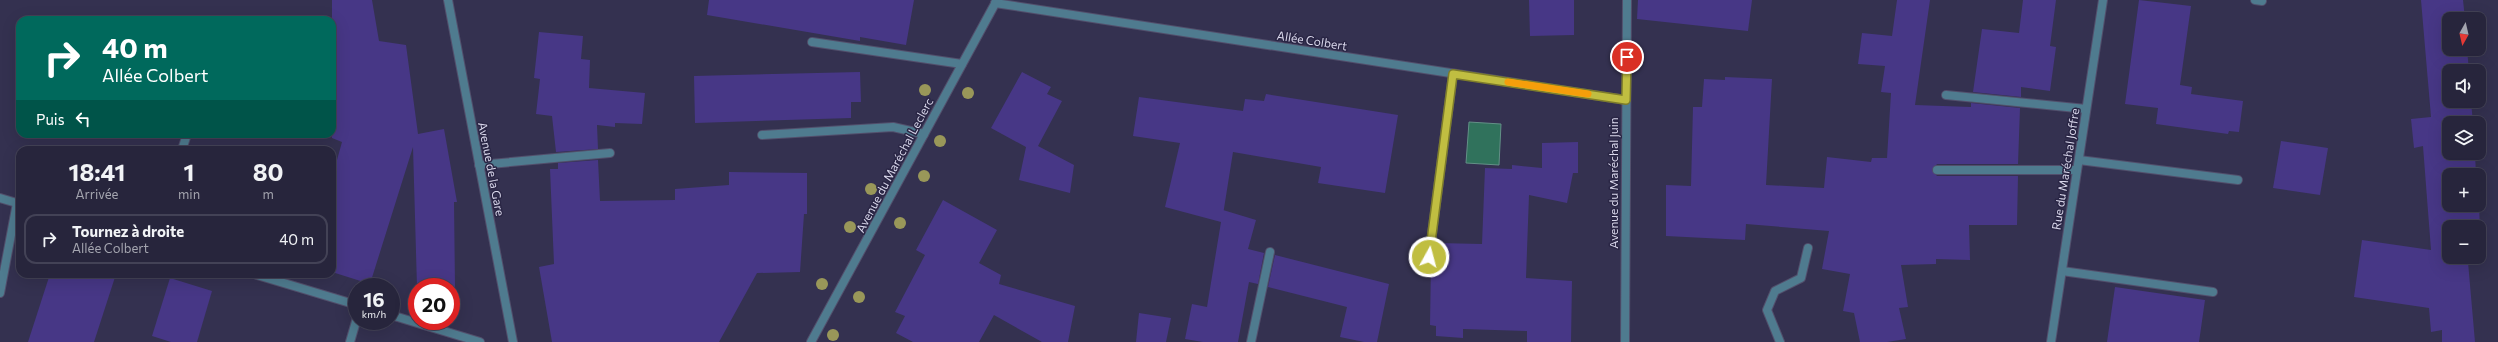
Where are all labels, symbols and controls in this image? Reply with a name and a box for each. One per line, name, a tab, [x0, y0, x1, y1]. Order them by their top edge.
north arrow	[2442, 12, 2486, 56]
map controls	[2442, 12, 2486, 264]
street label: Allée Colbert	[1276, 28, 1348, 52]
text: 40 m	[102, 30, 168, 64]
icon: right	[36, 32, 88, 84]
pin	[1610, 40, 1644, 74]
icon: arrive	[1616, 46, 1638, 68]
text: Allée Colbert	[102, 64, 208, 86]
button: sound	[2442, 64, 2486, 108]
street label: Avenue du Maréchal Leclerc	[853, 95, 935, 235]
street label: Rue du Maréchal Joffre	[2048, 107, 2083, 231]
icon: left	[72, 108, 94, 130]
text: Puis	[36, 110, 64, 128]
button: layers	[2442, 116, 2486, 160]
street label: Avenue du Maréchal Juin	[1606, 117, 1621, 249]
street label: Avenue de la Gare	[476, 121, 508, 217]
text: 18:41	[69, 157, 125, 186]
text: 1	[184, 157, 194, 186]
text: 80	[253, 157, 283, 186]
button: +	[2442, 168, 2486, 212]
text: Arrivée	[76, 186, 118, 202]
text: min	[178, 186, 200, 202]
text: m	[262, 186, 274, 202]
button: −	[2442, 220, 2486, 264]
text: Tournez à droite	[72, 222, 184, 240]
icon: right	[38, 228, 60, 250]
text: 40 m	[279, 230, 314, 248]
position arrow	[1408, 236, 1450, 278]
text: Allée Colbert	[72, 240, 149, 256]
speed limit sign: 20	[408, 278, 460, 330]
text: 16	[363, 287, 385, 311]
text: km/h	[362, 308, 386, 320]

